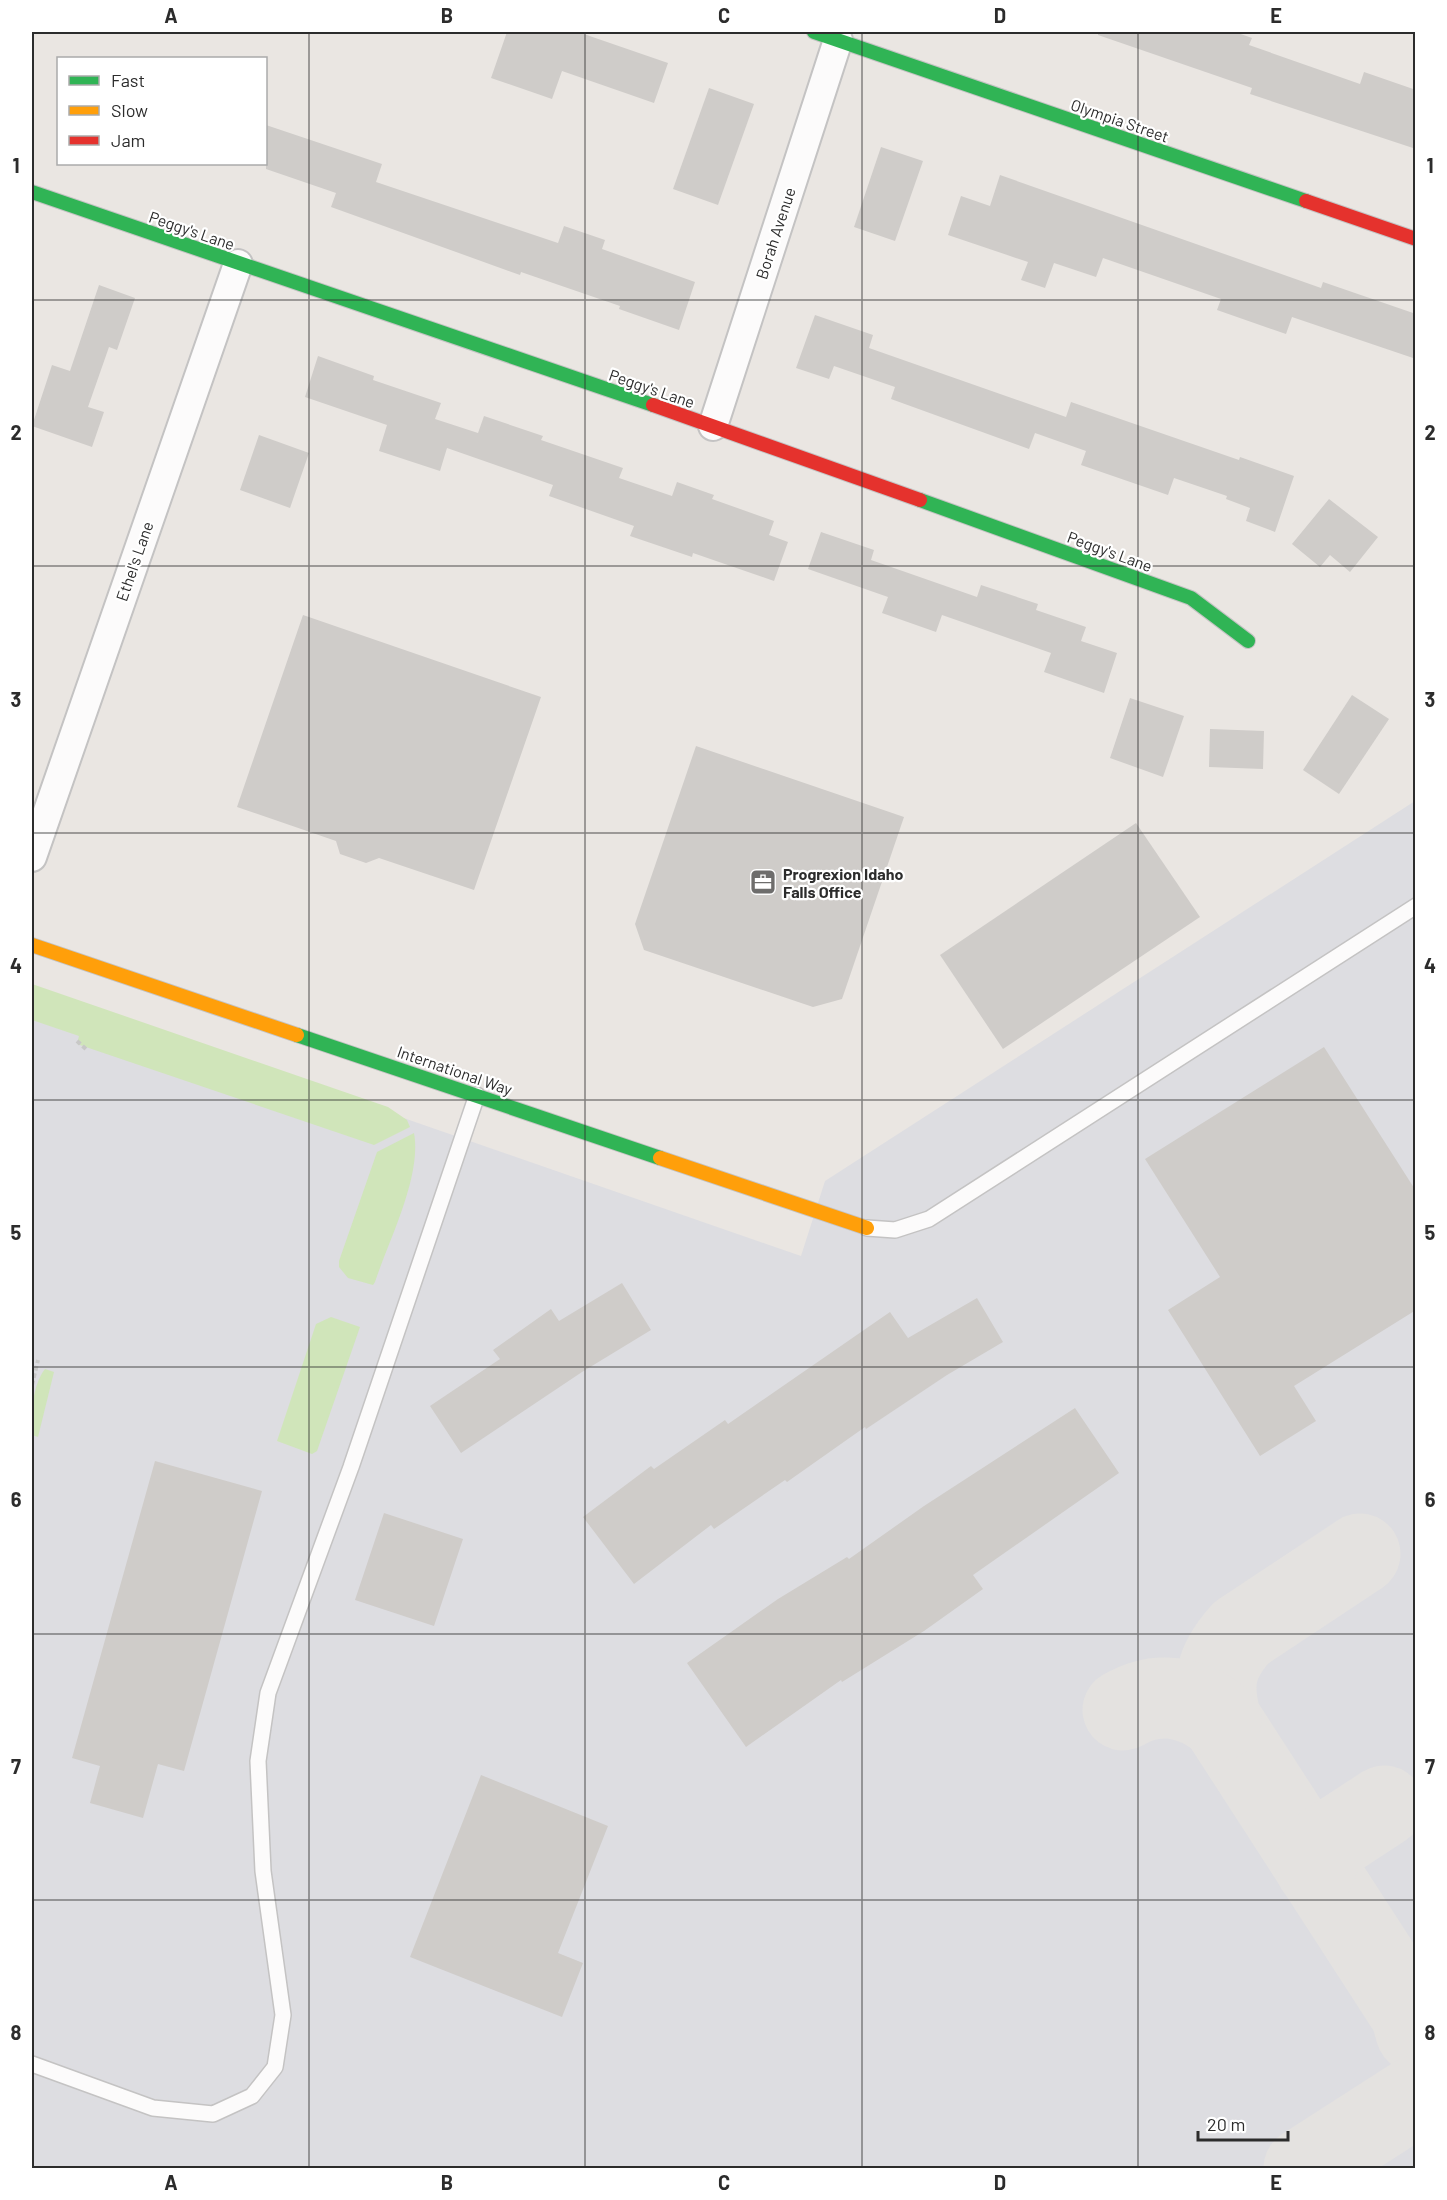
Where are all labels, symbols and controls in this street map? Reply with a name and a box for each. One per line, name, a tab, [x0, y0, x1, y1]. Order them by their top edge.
text: A	[164, 3, 178, 27]
text: B	[441, 3, 453, 27]
text: C	[718, 3, 730, 27]
text: D	[994, 3, 1006, 27]
text: E	[1270, 3, 1282, 27]
legend	[57, 57, 267, 165]
text: Fast	[111, 69, 145, 91]
street label: Olympia Street	[1069, 94, 1171, 146]
text: Slow	[111, 99, 148, 121]
text: Jam	[111, 129, 145, 151]
text: 1	[12, 153, 20, 177]
text: 1	[1426, 153, 1434, 177]
street label: Borah Avenue	[751, 185, 799, 281]
street label: Peggy's Lane	[147, 207, 237, 253]
street label: Peggy's Lane	[607, 365, 697, 411]
text: 2	[10, 420, 22, 444]
text: 2	[1424, 420, 1436, 444]
street label: Ethel's Lane	[111, 519, 157, 603]
street label: Peggy's Lane	[1065, 527, 1155, 575]
text: 3	[11, 687, 21, 711]
text: 3	[1425, 687, 1435, 711]
place label: Progrexion Idaho Falls Office	[783, 864, 904, 901]
office icon: Progrexion Idaho Falls Office	[748, 867, 778, 897]
text: 4	[10, 953, 22, 977]
text: 4	[1424, 953, 1436, 977]
street label: International Way	[395, 1041, 516, 1099]
text: 5	[11, 1220, 22, 1244]
text: 5	[1425, 1220, 1436, 1244]
text: 6	[11, 1487, 22, 1511]
text: 6	[1425, 1487, 1436, 1511]
text: 7	[11, 1754, 21, 1778]
text: 7	[1425, 1754, 1435, 1778]
text: 8	[11, 2020, 22, 2044]
text: 8	[1425, 2020, 1436, 2044]
scale bar	[1198, 2104, 1288, 2142]
text: 20 m	[1207, 2113, 1245, 2135]
text: A	[164, 2170, 178, 2194]
text: B	[441, 2170, 453, 2194]
text: C	[718, 2170, 730, 2194]
text: D	[994, 2170, 1006, 2194]
text: E	[1270, 2170, 1282, 2194]

